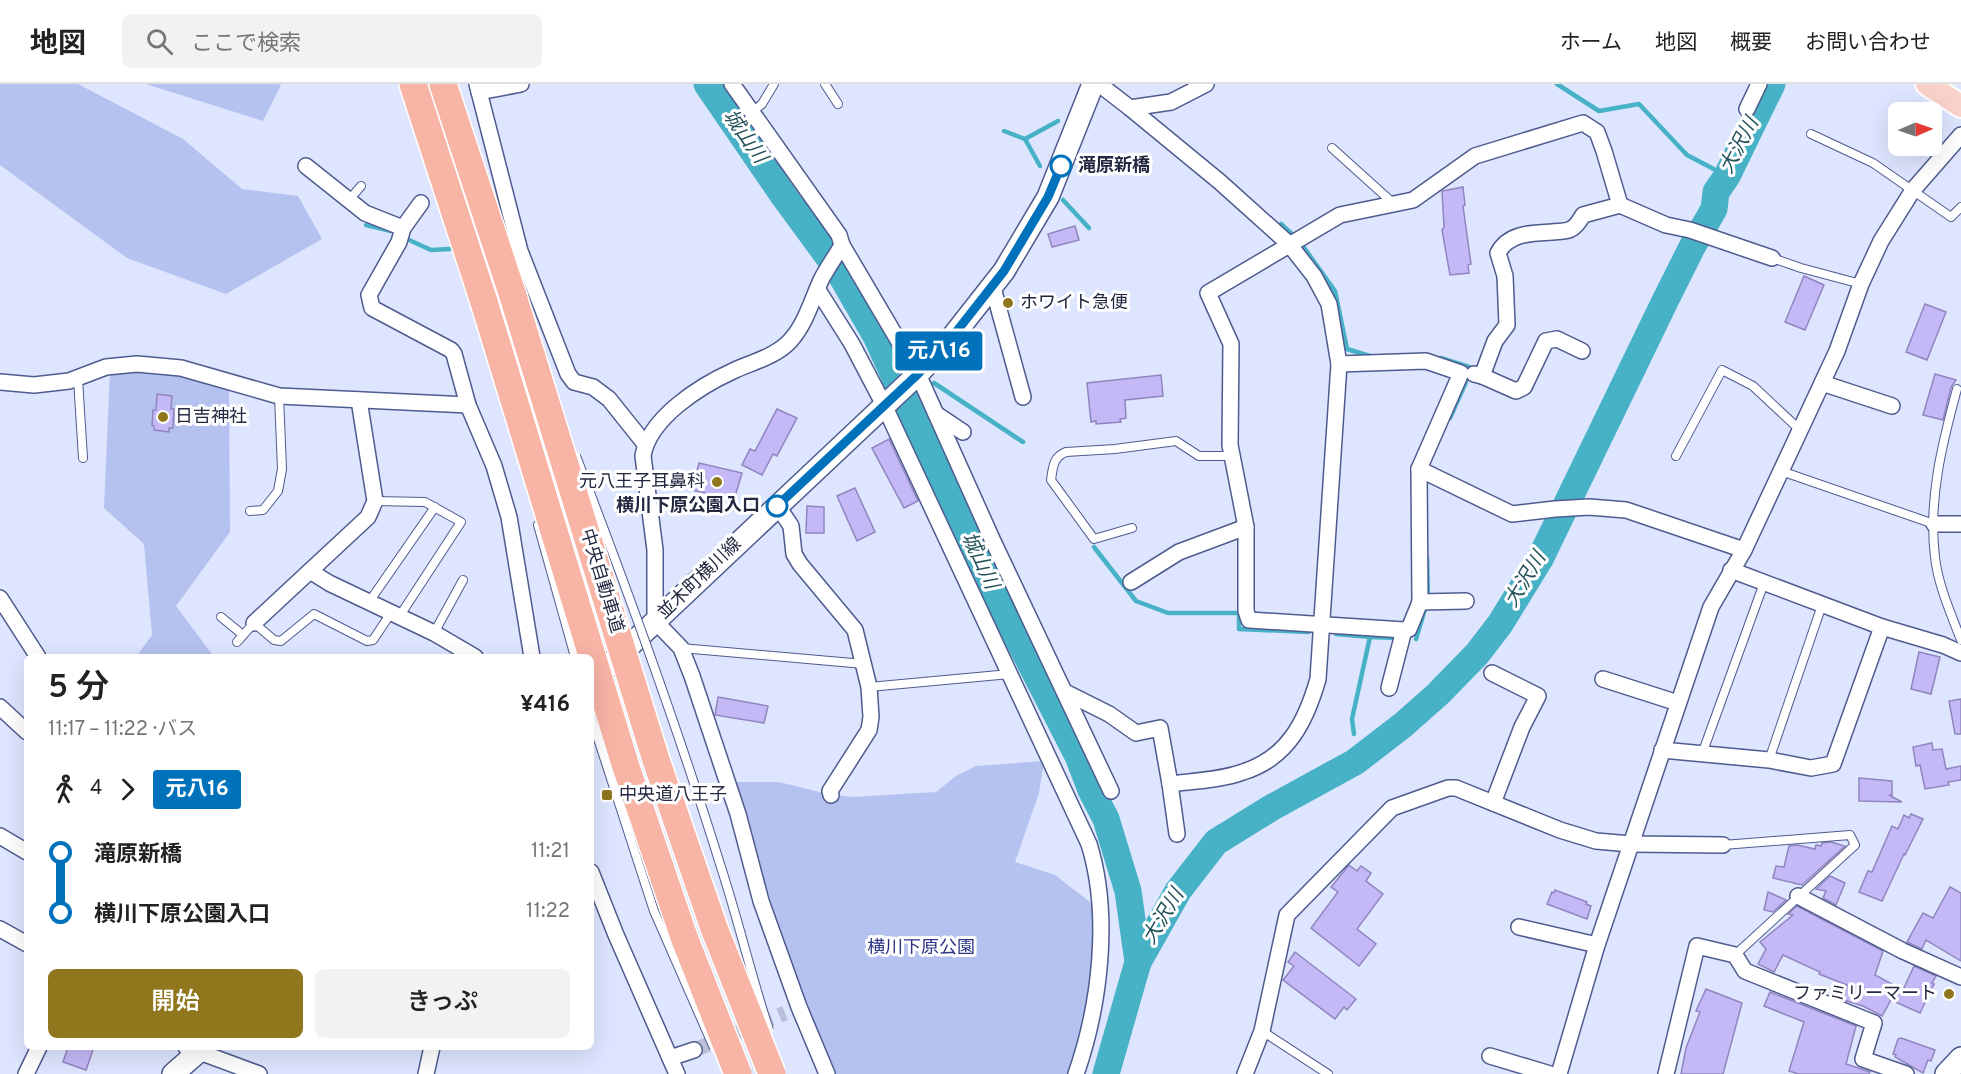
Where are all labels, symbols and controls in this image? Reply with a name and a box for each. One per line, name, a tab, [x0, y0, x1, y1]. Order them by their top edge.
search box	[122, 14, 542, 68]
icon: search	[143, 25, 176, 58]
text: 地図	[30, 27, 86, 63]
text: ホーム	[1560, 30, 1622, 57]
text: 地図	[1655, 30, 1697, 57]
text: 概要	[1730, 30, 1772, 57]
text: お問い合わせ	[1805, 30, 1931, 57]
text: ここで検索	[191, 31, 301, 58]
north arrow	[1888, 102, 1942, 156]
map controls	[1888, 102, 1942, 156]
water label: 城山川	[716, 105, 773, 171]
water label: 大沢川	[1714, 112, 1767, 179]
marker: 滝原新橋	[1050, 155, 1072, 177]
place label: 滝原新橋	[1078, 155, 1150, 178]
place label: ホワイト急便	[1020, 292, 1128, 315]
marker: ホワイト急便	[1001, 296, 1015, 310]
line badge: 元八16	[897, 332, 981, 370]
text: 元八16	[907, 338, 971, 365]
place label: 日吉神社	[175, 406, 247, 429]
marker: 日吉神社	[156, 410, 170, 424]
place label: 元八王子耳鼻科	[579, 471, 705, 494]
marker: 元八王子耳鼻科	[710, 475, 724, 489]
place label: 横川下原公園入口	[616, 495, 760, 518]
marker: 横川下原公園入口	[766, 495, 788, 517]
street label: 中央自動車道	[574, 526, 628, 636]
water label: 城山川	[955, 528, 1004, 595]
street label: 並木町横川線	[653, 533, 747, 625]
water label: 大沢川	[1499, 546, 1554, 612]
text: 5 分	[48, 668, 109, 710]
text: ¥416	[520, 692, 570, 719]
text: 11:17 – 11:22 · バス	[48, 717, 197, 743]
icon: walk	[48, 773, 81, 806]
icon: forward	[111, 773, 144, 806]
text: 4	[90, 776, 102, 802]
text: 元八16	[165, 776, 229, 803]
place label: 中央道八王子	[619, 784, 727, 807]
marker: 中央道八王子	[600, 788, 614, 802]
text: 11:21	[531, 839, 570, 865]
text: 滝原新橋	[94, 842, 182, 869]
water label: 大沢川	[1137, 883, 1192, 949]
text: 11:22	[526, 899, 570, 925]
text: 横川下原公園入口	[94, 902, 270, 929]
park label: 横川下原公園	[867, 937, 975, 960]
button: 開始	[48, 969, 303, 1038]
button: きっぷ	[315, 969, 570, 1038]
place label: ファミリーマート	[1793, 983, 1937, 1006]
marker: ファミリーマート	[1942, 987, 1956, 1001]

